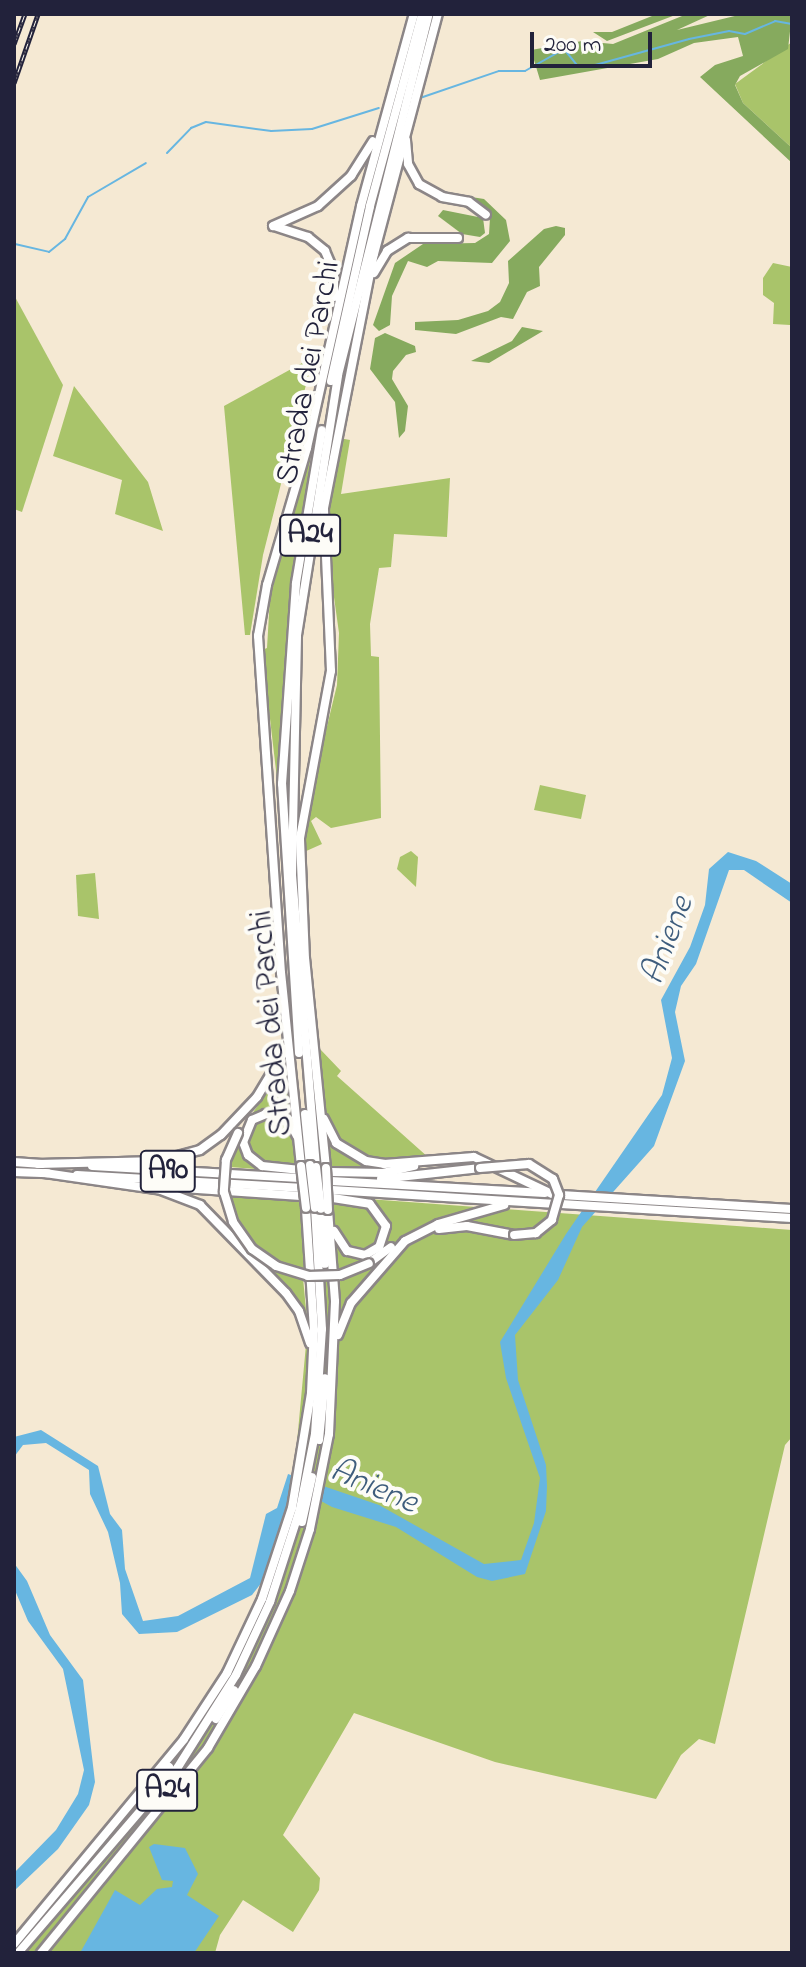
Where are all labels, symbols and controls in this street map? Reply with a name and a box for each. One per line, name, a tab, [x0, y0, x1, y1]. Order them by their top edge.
scale bar	[534, 16, 656, 66]
text: 200 m	[544, 28, 601, 63]
street label: Strada dei Parchi	[270, 258, 350, 488]
road number: A24	[278, 509, 342, 561]
water label: Aniene	[634, 891, 704, 991]
street label: Strada dei Parchi	[244, 908, 302, 1138]
road number: A90	[138, 1145, 198, 1197]
water label: Aniene	[323, 1451, 423, 1525]
road number: A24	[135, 1764, 199, 1816]

